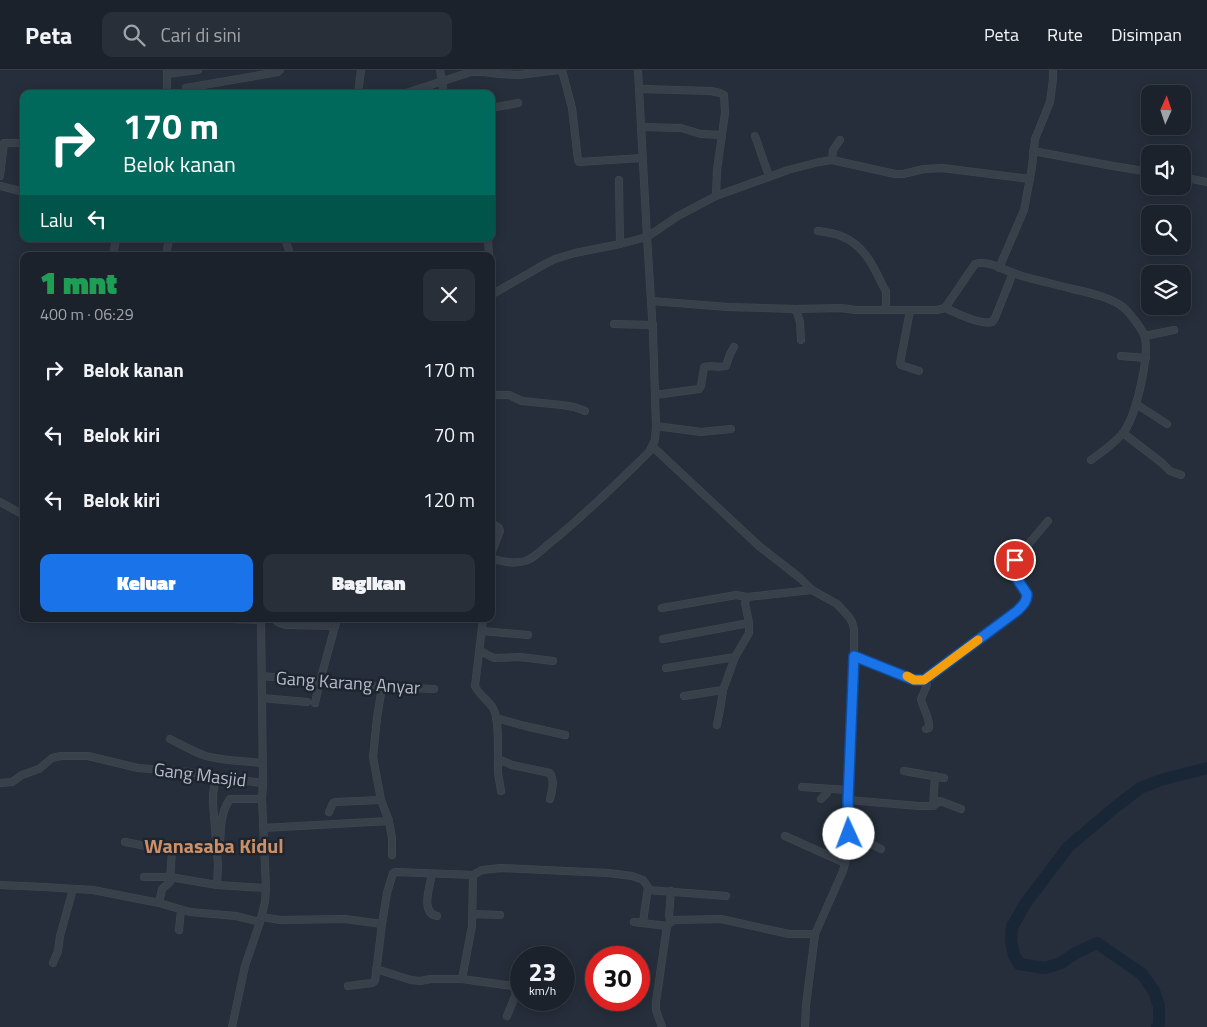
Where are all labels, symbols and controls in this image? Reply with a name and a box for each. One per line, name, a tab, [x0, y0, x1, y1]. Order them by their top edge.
search box	[102, 12, 452, 57]
text: Peta	[25, 17, 72, 53]
text: Cari di sini	[160, 20, 241, 49]
icon: search	[120, 21, 148, 49]
text: Peta	[984, 21, 1019, 48]
text: Rute	[1047, 21, 1083, 48]
text: Disimpan	[1111, 21, 1182, 48]
north arrow	[1141, 85, 1191, 135]
map controls	[1141, 85, 1191, 315]
text: 170 m	[123, 99, 219, 153]
icon: right	[40, 110, 105, 175]
button: sound	[1141, 145, 1191, 195]
text: Belok kanan	[123, 147, 236, 181]
text: Lalu	[40, 205, 73, 234]
icon: left	[83, 205, 111, 233]
button: search	[1141, 205, 1191, 255]
text: 1 mnt	[40, 260, 117, 306]
button: layers	[1141, 265, 1191, 315]
button: close	[423, 269, 475, 321]
text: 400 m · 06:29	[40, 302, 134, 326]
text: Belok kanan	[83, 355, 184, 384]
text: 170 m	[423, 355, 475, 384]
icon: right	[40, 356, 68, 384]
text: Belok kiri	[83, 420, 160, 449]
text: 70 m	[434, 420, 475, 449]
icon: left	[40, 421, 68, 449]
text: Belok kiri	[83, 485, 160, 514]
text: 120 m	[423, 485, 475, 514]
icon: left	[40, 486, 68, 514]
pin	[994, 539, 1036, 581]
icon: arrive	[1001, 546, 1029, 574]
button: Keluar	[40, 554, 253, 612]
button: Bagikan	[263, 554, 475, 612]
street label: Gang Karang Anyar	[275, 664, 421, 701]
street label: Gang Masjid	[152, 755, 248, 794]
position arrow	[822, 807, 874, 859]
district label: Wanasaba Kidul	[144, 830, 284, 861]
speed limit sign: 30	[585, 946, 650, 1011]
text: 23	[528, 953, 557, 991]
text: km/h	[529, 981, 556, 1000]

